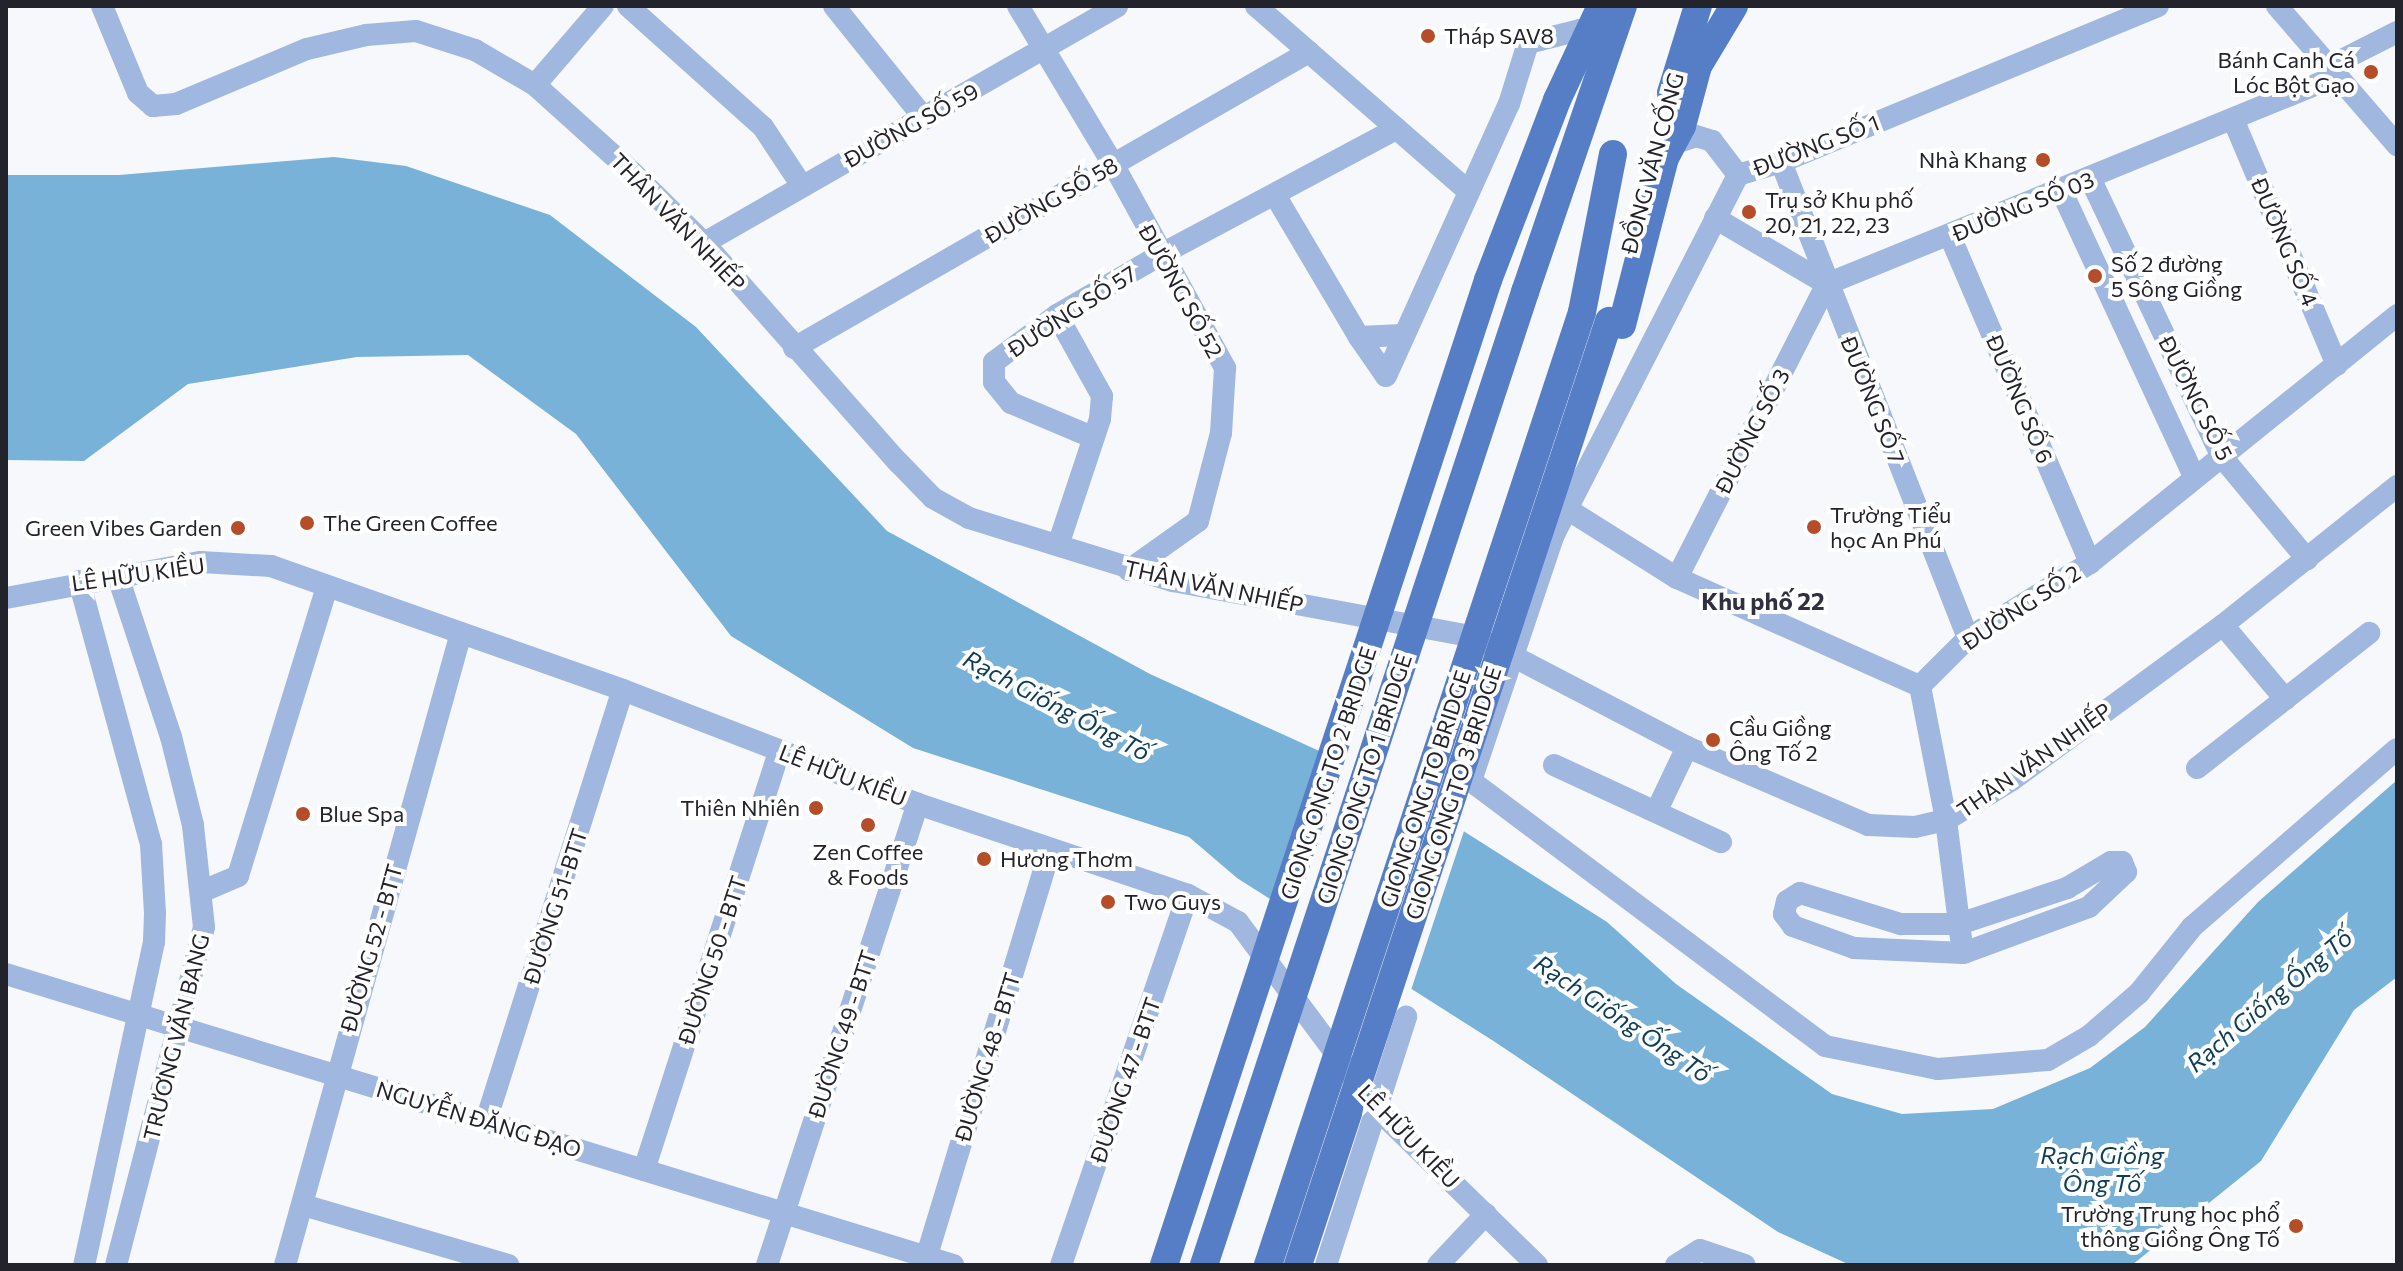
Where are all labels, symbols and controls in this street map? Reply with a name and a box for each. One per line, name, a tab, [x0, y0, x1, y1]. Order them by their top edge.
place label: Tháp SAV8	[1444, 23, 1554, 49]
marker: Tháp SAV8	[1419, 27, 1437, 45]
place label: Bánh Canh Cá Lóc Bột Gạo	[2217, 46, 2355, 98]
marker: Bánh Canh Cá Lóc Bột Gạo	[2362, 63, 2380, 81]
street label: ĐỒNG VĂN CỐNG	[1615, 70, 1689, 256]
street label: ĐƯỜNG SỐ 59	[839, 77, 983, 173]
street label: ĐƯỜNG SỐ 1	[1749, 109, 1883, 181]
street label: THÂN VĂN NHIẾP	[605, 147, 751, 297]
place label: Nhà Khang	[1919, 147, 2027, 173]
street label: ĐƯỜNG SỐ 58	[980, 151, 1122, 249]
marker: Nhà Khang	[2034, 151, 2052, 169]
street label: ĐƯỜNG SỐ 03	[1948, 166, 2098, 246]
street label: ĐƯỜNG SỐ 4	[2246, 174, 2324, 310]
place label: Trụ sở Khu phố 20, 21, 22, 23	[1765, 186, 1913, 238]
marker: Trụ sở Khu phố 20, 21, 22, 23	[1740, 203, 1758, 221]
street label: ĐƯỜNG SỐ 52	[1133, 220, 1229, 362]
place label: Số 2 đường 5 Sông Giồng	[2111, 250, 2242, 302]
street label: ĐƯỜNG SỐ 57	[1003, 260, 1141, 362]
marker: Số 2 đường 5 Sông Giồng	[2086, 267, 2104, 285]
street label: ĐƯỜNG SỐ 6	[1981, 331, 2059, 467]
street label: ĐƯỜNG SỐ 5	[2153, 331, 2239, 465]
street label: ĐƯỜNG SỐ 7	[1835, 332, 1911, 468]
street label: ĐƯỜNG SỐ 3	[1709, 364, 1795, 498]
place label: Trường Tiểu học An Phú	[1830, 501, 1951, 552]
place label: The Green Coffee	[323, 510, 498, 536]
marker: The Green Coffee	[298, 514, 316, 532]
place label: Green Vibes Garden	[25, 515, 222, 541]
marker: Trường Tiểu học An Phú	[1805, 518, 1823, 536]
marker: Green Vibes Garden	[229, 519, 247, 537]
street label: LÊ HỮU KIỀU	[70, 552, 206, 596]
street label: THÂN VĂN NHIẾP	[1122, 554, 1306, 618]
street label: ĐƯỜNG SỐ 2	[1957, 559, 2085, 655]
district label: Khu phố 22	[1701, 587, 1825, 615]
street label: GIONG ONG TO 2 BRIDGE	[1275, 643, 1381, 903]
water label: Rạch Giống Ống Tố	[959, 644, 1155, 766]
street label: GIONG ONG TO 1 BRIDGE	[1311, 650, 1417, 908]
street label: GIONG ONG TO 3 BRIDGE	[1400, 663, 1506, 923]
street label: GIONG ONG TO BRIDGE	[1374, 667, 1476, 911]
street label: THÂN VĂN NHIẾP	[1952, 697, 2116, 823]
place label: Cầu Giồng Ông Tố 2	[1729, 714, 1831, 766]
marker: Cầu Giồng Ông Tố 2	[1704, 731, 1722, 749]
street label: LÊ HỮU KIỀU	[776, 739, 910, 811]
place label: Thiên Nhiên	[680, 795, 800, 821]
marker: Thiên Nhiên	[807, 799, 825, 817]
place label: Blue Spa	[319, 801, 404, 827]
marker: Blue Spa	[294, 805, 312, 823]
marker: Zen Coffee & Foods	[859, 816, 877, 834]
street label: ĐƯỜNG 51-BTT	[517, 825, 593, 987]
place label: Zen Coffee & Foods	[813, 838, 923, 890]
place label: Hương Thơm	[1000, 846, 1133, 872]
marker: Hương Thơm	[975, 850, 993, 868]
street label: ĐƯỜNG 52 - BTT	[334, 861, 408, 1035]
street label: ĐƯỜNG 50 - BTT	[672, 873, 752, 1047]
place label: Two Guys	[1124, 889, 1221, 915]
marker: Two Guys	[1099, 893, 1117, 911]
water label: Rạch Giống Ống Tố	[2180, 922, 2358, 1078]
street label: TRƯƠNG VĂN BANG	[138, 931, 214, 1143]
street label: ĐƯỜNG 49 - BTT	[802, 947, 882, 1121]
water label: Rạch Giống Ống Tố	[1529, 948, 1717, 1088]
street label: ĐƯỜNG 48 - BTT	[949, 969, 1025, 1145]
street label: ĐƯỜNG 47 - BTT	[1084, 994, 1166, 1166]
street label: NGUYỄN ĐĂNG ĐẠO	[373, 1075, 585, 1163]
street label: LÊ HỮU KIỀU	[1353, 1079, 1465, 1193]
water label: Rạch Giồng Ông Tố	[2040, 1141, 2164, 1197]
place label: Trường Trung học phổ thông Giồng Ông Tố	[2061, 1200, 2280, 1252]
marker: Trường Trung học phổ thông Giồng Ông Tố	[2287, 1217, 2305, 1235]

